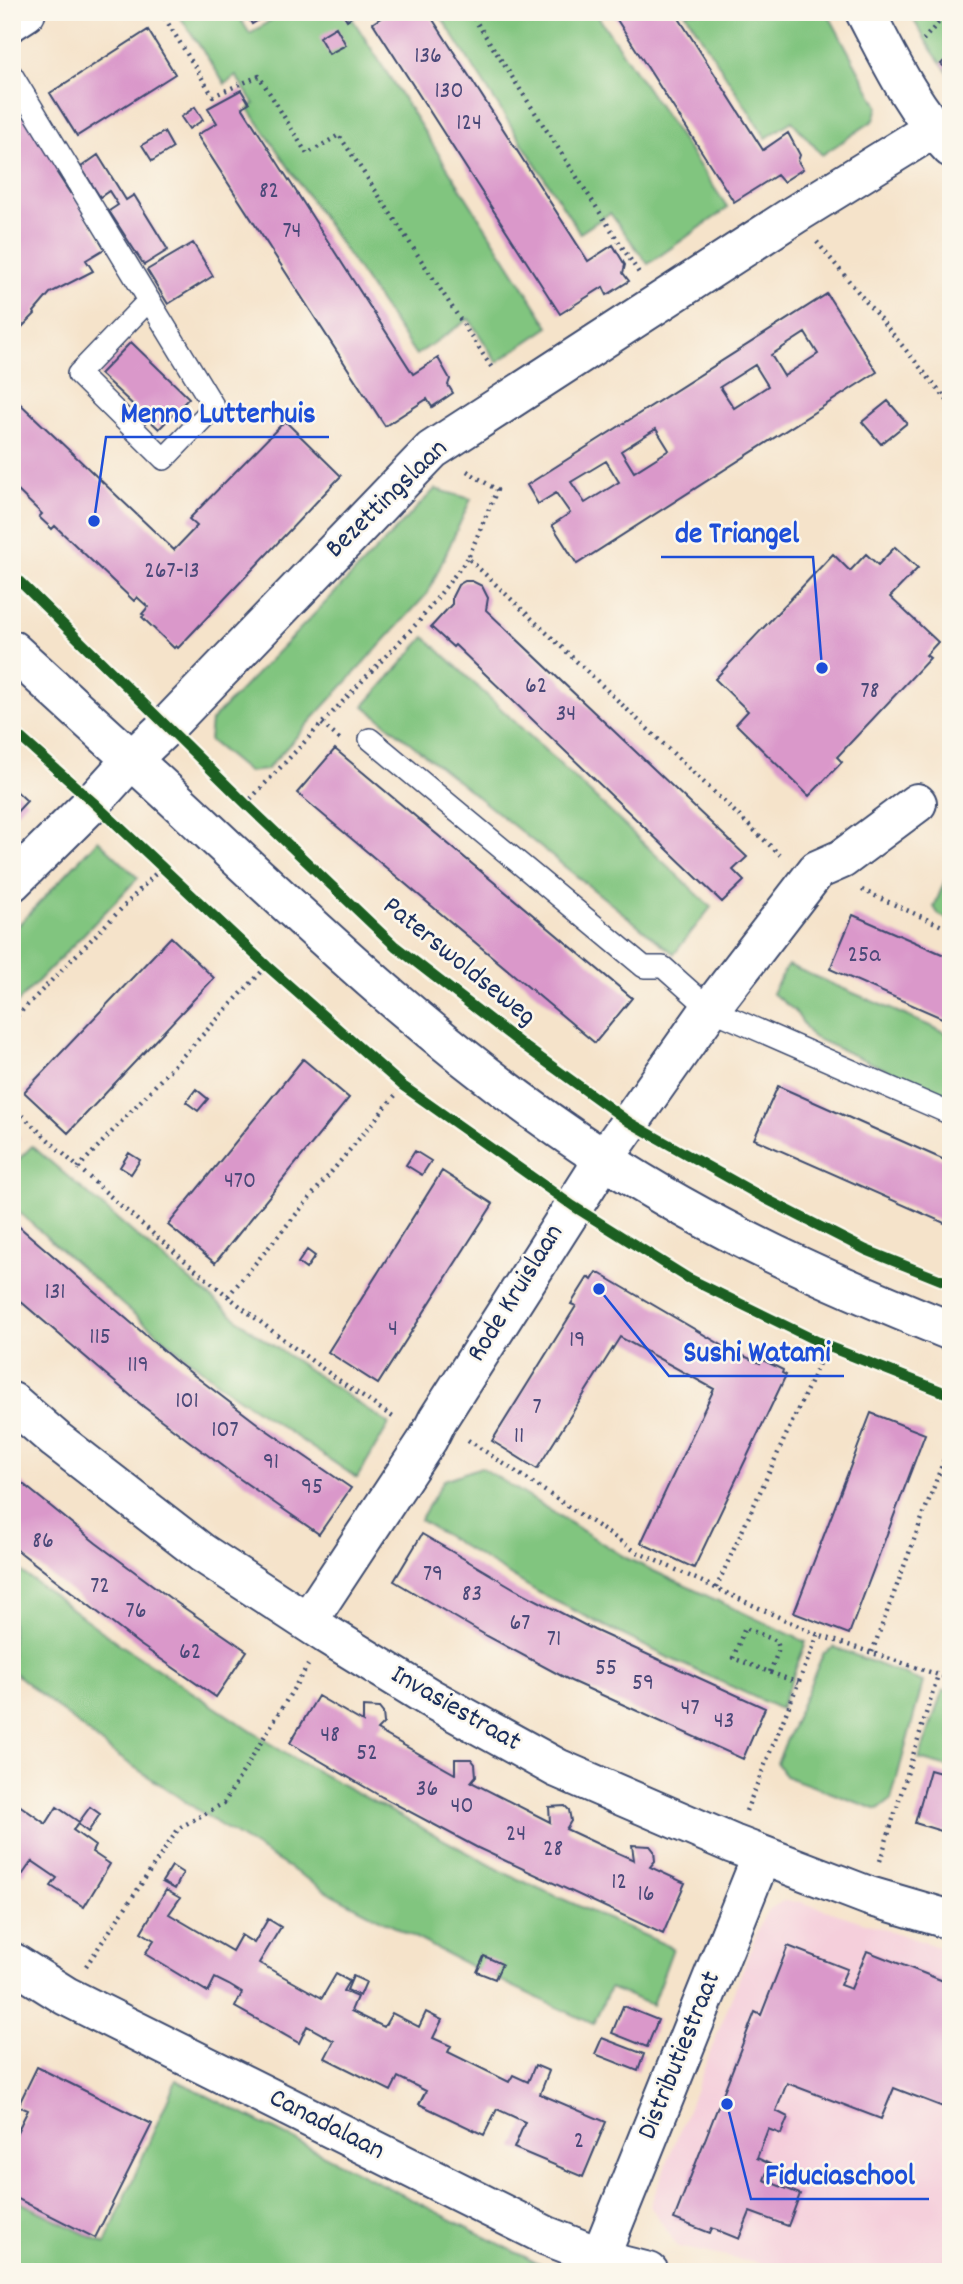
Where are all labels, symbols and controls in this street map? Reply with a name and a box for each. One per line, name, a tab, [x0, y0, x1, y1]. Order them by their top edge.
house number: 136	[414, 40, 442, 74]
house number: 130	[435, 75, 464, 109]
house number: 124	[456, 107, 482, 141]
house number: 82	[259, 175, 279, 209]
house number: 74	[282, 215, 302, 249]
callout: Menno Lutterhuis	[106, 386, 329, 437]
text: Menno Lutterhuis	[120, 395, 316, 438]
street label: Bezettingslaan	[318, 431, 458, 569]
callout: de Triangel	[661, 506, 813, 557]
text: de Triangel	[675, 515, 800, 558]
house number: 267-13	[144, 555, 200, 589]
house number: 62	[525, 670, 547, 704]
house number: 78	[861, 675, 879, 709]
house number: 34	[556, 698, 576, 732]
street label: Paterswoldseweg	[372, 888, 544, 1038]
house number: 25a	[848, 939, 881, 973]
house number: 470	[224, 1165, 256, 1199]
street label: Rode Kruislaan	[459, 1217, 575, 1371]
house number: 131	[44, 1276, 66, 1310]
house number: 4	[388, 1313, 398, 1347]
house number: 115	[89, 1321, 111, 1355]
house number: 19	[569, 1324, 585, 1358]
callout: Sushi Watami	[669, 1325, 844, 1376]
text: Sushi Watami	[683, 1334, 831, 1377]
house number: 119	[127, 1349, 149, 1383]
house number: 101	[175, 1385, 199, 1419]
house number: 7	[532, 1391, 542, 1425]
house number: 107	[211, 1414, 239, 1448]
house number: 11	[514, 1420, 524, 1454]
house number: 91	[263, 1446, 279, 1480]
house number: 95	[301, 1471, 323, 1505]
house number: 86	[32, 1525, 54, 1559]
house number: 79	[423, 1558, 443, 1592]
house number: 72	[90, 1570, 110, 1604]
house number: 83	[462, 1578, 482, 1612]
house number: 76	[126, 1595, 146, 1629]
house number: 67	[510, 1607, 530, 1641]
house number: 71	[547, 1623, 561, 1657]
house number: 62	[179, 1636, 201, 1670]
house number: 55	[595, 1652, 617, 1686]
street label: Invasiestraat	[382, 1656, 528, 1764]
house number: 59	[632, 1667, 654, 1701]
house number: 47	[680, 1692, 700, 1726]
house number: 43	[714, 1705, 734, 1739]
house number: 48	[320, 1719, 340, 1753]
house number: 52	[356, 1737, 378, 1771]
house number: 36	[416, 1773, 438, 1807]
house number: 40	[450, 1790, 474, 1824]
house number: 24	[506, 1818, 526, 1852]
house number: 28	[543, 1833, 563, 1867]
house number: 12	[611, 1866, 627, 1900]
house number: 16	[637, 1878, 655, 1912]
street label: Distributiestraat	[629, 1966, 733, 2146]
street label: Canadalaan	[261, 2080, 391, 2172]
house number: 2	[574, 2125, 584, 2159]
callout: Fiduciaschool	[751, 2148, 929, 2199]
text: Fiduciaschool	[765, 2157, 916, 2200]

